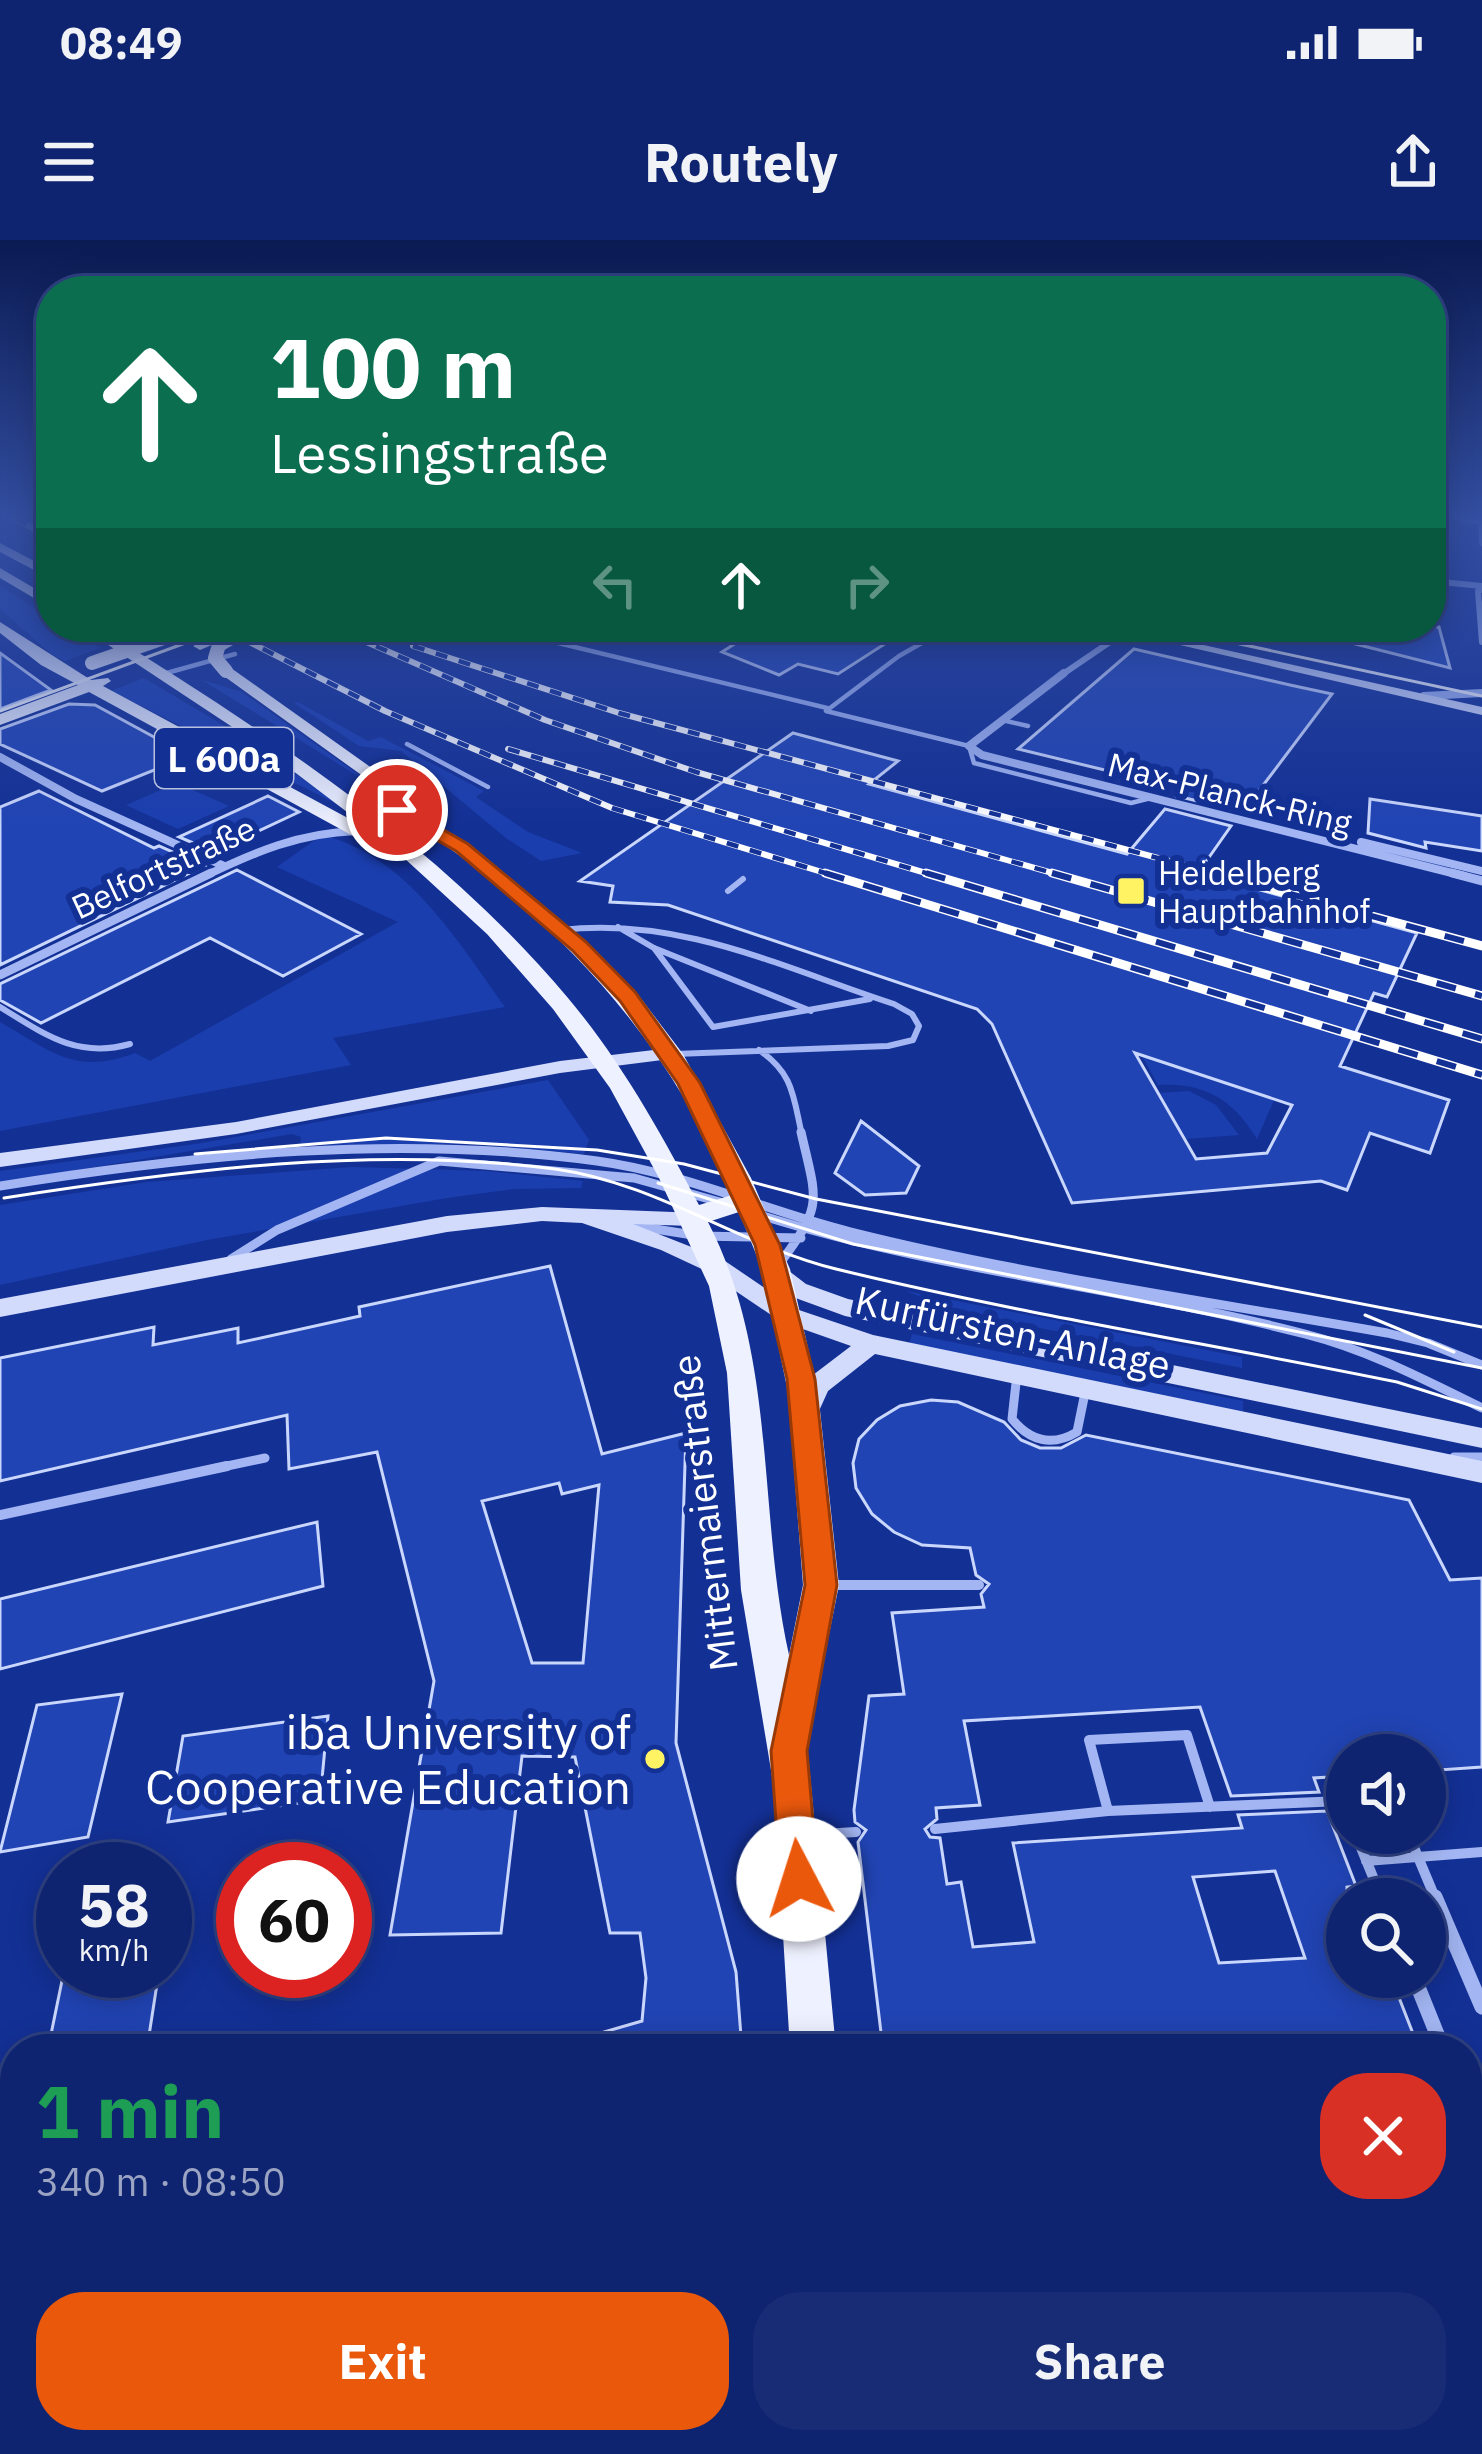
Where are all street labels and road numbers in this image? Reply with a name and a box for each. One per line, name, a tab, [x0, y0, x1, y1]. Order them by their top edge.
road number: L 600a	[155, 728, 293, 788]
street label: Max-Planck-Ring	[1104, 742, 1357, 844]
street label: Belfortstraße	[64, 806, 262, 928]
street label: Kurfürsten-Anlage	[851, 1274, 1175, 1390]
street label: Mittermaierstraße	[659, 1352, 749, 1674]

